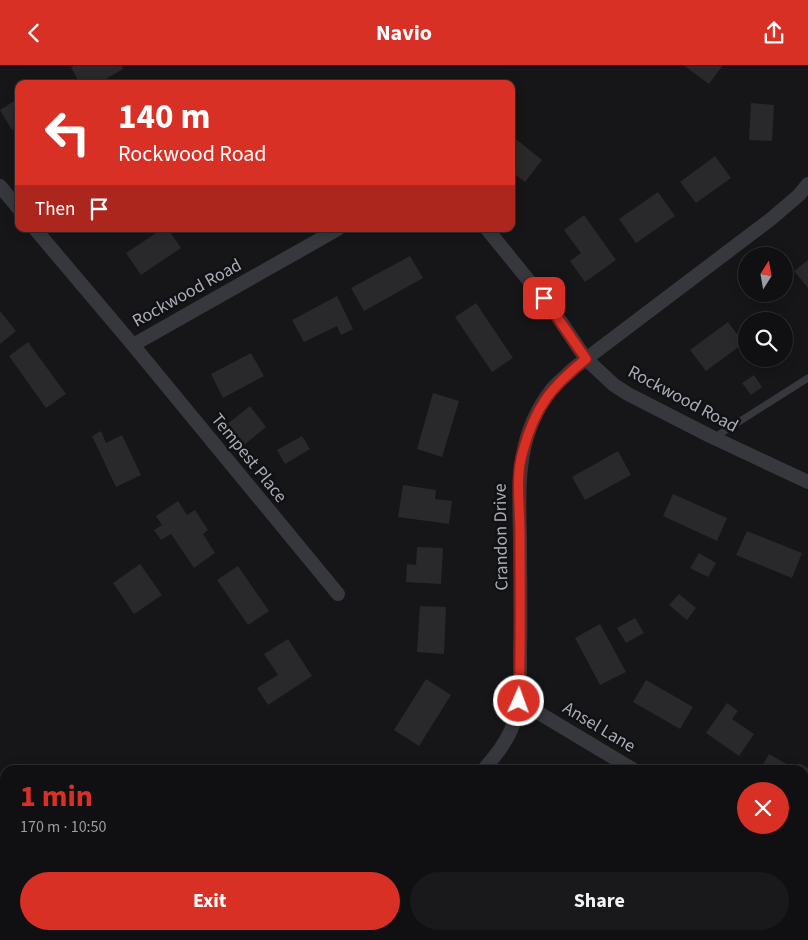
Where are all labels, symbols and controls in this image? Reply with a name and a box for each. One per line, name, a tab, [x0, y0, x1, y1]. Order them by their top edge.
text: Navio	[376, 17, 432, 49]
icon: back	[20, 19, 48, 47]
icon: share	[760, 19, 788, 47]
text: 140 m	[118, 92, 210, 142]
icon: left	[35, 100, 100, 165]
text: Rockwood Road	[118, 138, 267, 170]
icon: arrive	[85, 195, 113, 223]
text: Then	[35, 196, 75, 223]
north arrow	[738, 247, 792, 303]
map controls	[738, 247, 793, 367]
street label: Rockwood Road	[128, 253, 246, 333]
pin	[523, 277, 565, 319]
icon: arrive	[530, 284, 558, 312]
button: search	[738, 312, 793, 367]
street label: Rockwood Road	[623, 359, 743, 439]
street label: Tempest Place	[205, 408, 293, 508]
street label: Crandon Drive	[488, 483, 514, 591]
position arrow	[492, 674, 544, 726]
street label: Ansel Lane	[558, 695, 640, 759]
text: 1 min	[20, 775, 93, 818]
button: close	[737, 782, 789, 834]
text: 170 m · 10:50	[20, 816, 107, 838]
button: Exit	[20, 872, 400, 930]
button: Share	[410, 872, 789, 930]

